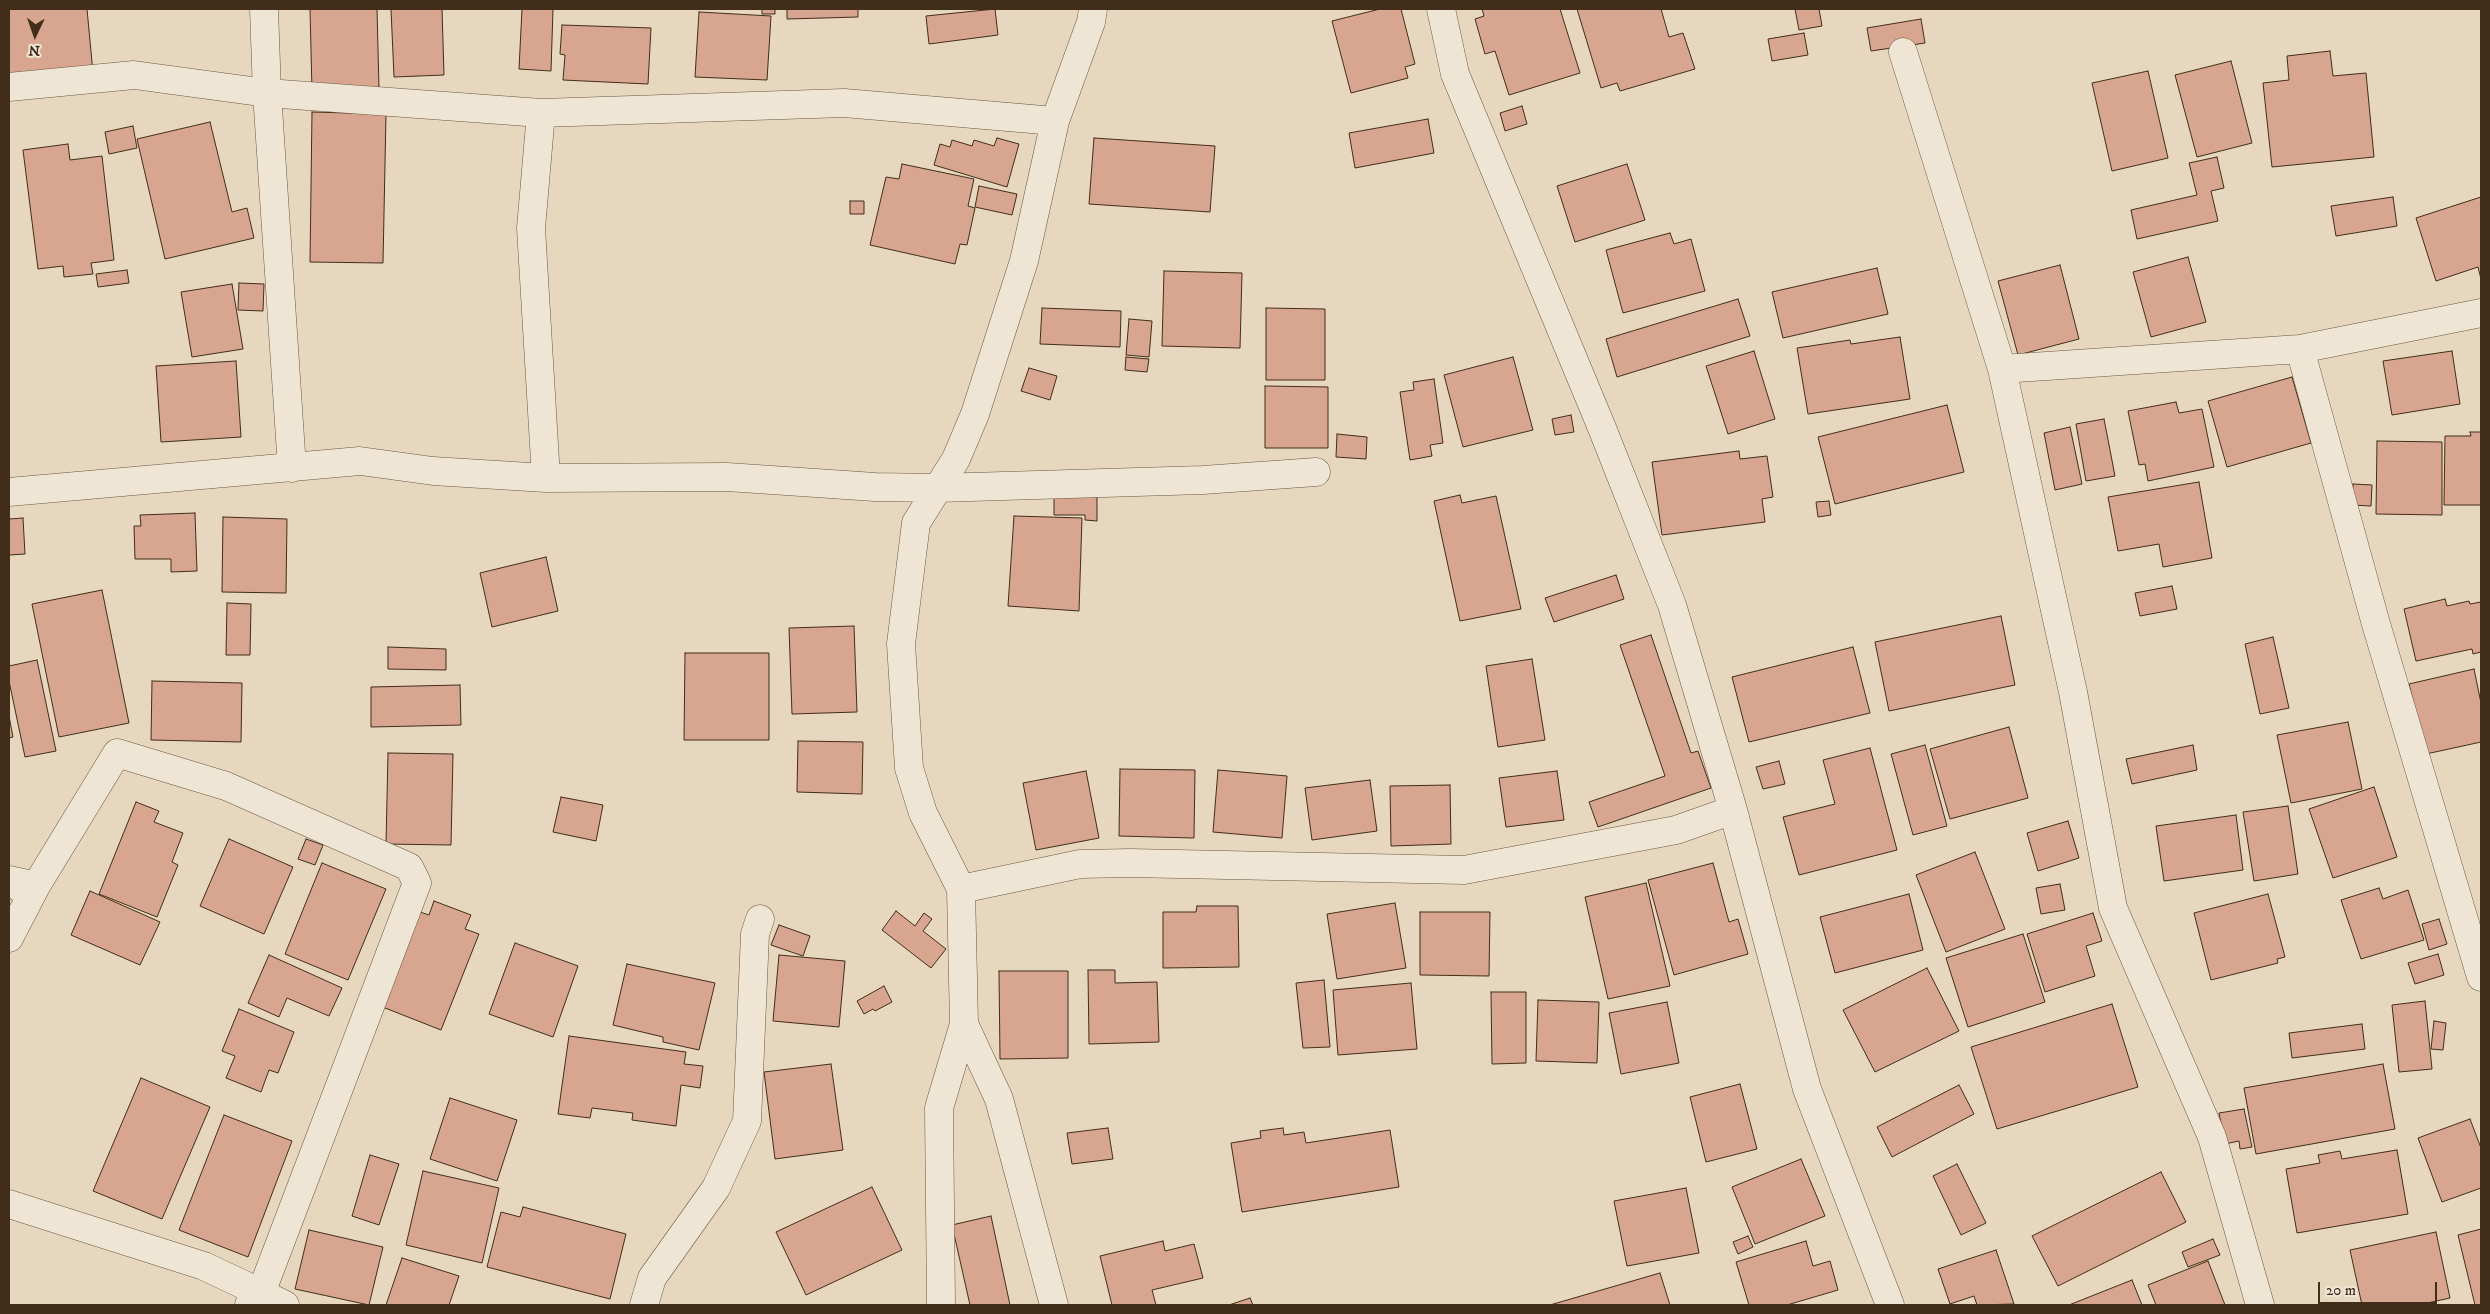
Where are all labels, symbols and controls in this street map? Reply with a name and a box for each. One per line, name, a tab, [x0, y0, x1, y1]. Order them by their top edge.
north arrow	[10, 10, 60, 60]
text: N	[28, 41, 40, 59]
scale bar	[2320, 1272, 2439, 1304]
text: 20 m	[2326, 1281, 2356, 1300]

